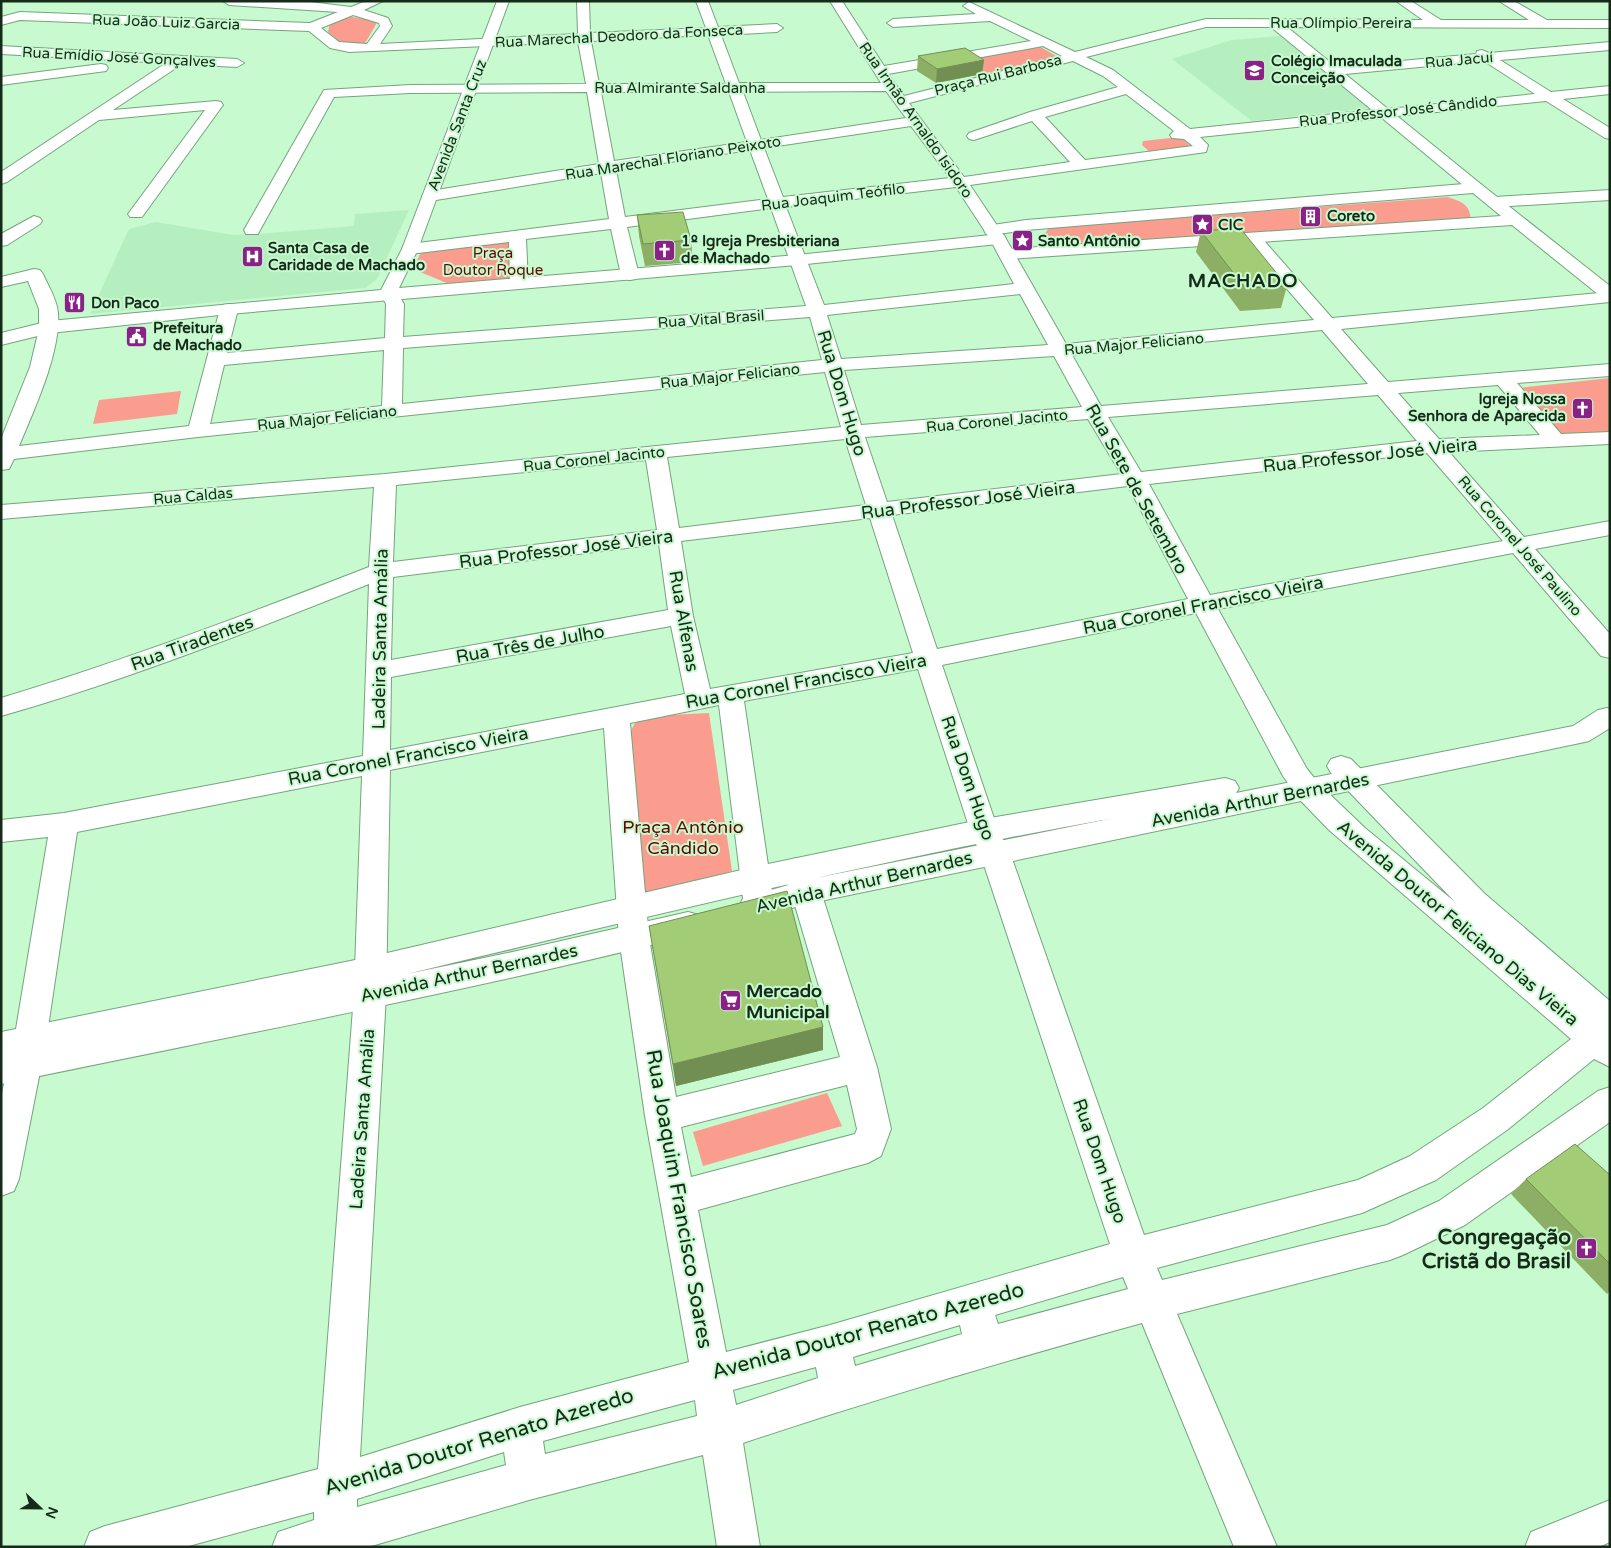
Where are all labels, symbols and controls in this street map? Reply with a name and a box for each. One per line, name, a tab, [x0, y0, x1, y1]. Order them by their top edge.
street label: Rua João Luiz Garcia	[92, 10, 240, 34]
street label: Rua Olímpio Pereira	[1270, 14, 1412, 32]
street label: Rua Marechal Deodoro da Fonseca	[494, 21, 744, 51]
street label: Rua Irmão Arnaldo Isidoro	[855, 39, 977, 201]
street label: Rua Emídio José Gonçalves	[21, 43, 217, 71]
street label: Rua Jacuí	[1424, 48, 1494, 72]
street label: Praça Rui Barbosa	[932, 50, 1064, 100]
place label: Colégio Imaculada Conceição	[1271, 52, 1402, 88]
street label: Avenida Santa Cruz	[424, 57, 490, 193]
school or university icon: Colégio Imaculada Conceição	[1243, 58, 1267, 82]
street label: Rua Almirante Saldanha	[594, 79, 766, 97]
street label: Rua Professor José Cândido	[1298, 92, 1498, 130]
street label: Rua Marechal Floriano Peixoto	[564, 132, 782, 184]
street label: Rua Joaquim Teófilo	[760, 179, 906, 215]
building icon: Coreto	[1299, 204, 1323, 228]
place label: Coreto	[1327, 207, 1375, 225]
place icon: CIC	[1190, 213, 1214, 237]
place label: CIC	[1218, 216, 1244, 234]
place icon: Santo Antônio	[1010, 229, 1034, 253]
place label: 1º Igreja Presbiteriana de Machado	[681, 232, 840, 267]
place label: Santo Antônio	[1038, 232, 1140, 250]
church icon: 1º Igreja Presbiteriana de Machado	[653, 238, 677, 262]
place label: Santa Casa de Caridade de Machado	[268, 239, 425, 274]
park label: Praça Doutor Roque	[443, 244, 543, 279]
hospital icon: Santa Casa de Caridade de Machado	[240, 245, 264, 269]
district label: MACHADO	[1188, 270, 1298, 292]
restaurant icon: Don Paco	[63, 291, 87, 315]
place label: Don Paco	[91, 294, 159, 312]
street label: Rua Vital Brasil	[657, 306, 765, 332]
place label: Prefeitura de Machado	[153, 319, 242, 354]
public building icon: Prefeitura de Machado	[125, 325, 149, 349]
street label: Rua Dom Hugo	[812, 327, 872, 459]
street label: Rua Major Feliciano	[1063, 329, 1205, 359]
street label: Rua Major Feliciano	[659, 360, 801, 392]
place label: Igreja Nossa Senhora de Aparecida	[1408, 390, 1566, 426]
church icon: Igreja Nossa Senhora de Aparecida	[1570, 396, 1594, 420]
street label: Rua Sete de Setembro	[1081, 400, 1193, 578]
street label: Rua Major Feliciano	[256, 402, 398, 434]
street label: Rua Coronel Jacinto	[925, 406, 1069, 436]
street label: Rua Professor José Vieira	[1262, 433, 1478, 477]
street label: Rua Coronel Jacinto	[522, 443, 666, 475]
street label: Rua Coronel José Paulino	[1454, 472, 1586, 620]
street label: Rua Professor José Vieira	[860, 476, 1076, 524]
street label: Rua Caldas	[152, 484, 234, 508]
street label: Rua Professor José Vieira	[458, 525, 674, 573]
street label: Ladeira Santa Amália	[367, 548, 393, 730]
street label: Rua Alfenas	[664, 569, 704, 673]
street label: Rua Coronel Francisco Vieira	[1081, 571, 1325, 639]
street label: Rua Tiradentes	[128, 611, 256, 675]
street label: Rua Três de Julho	[454, 620, 606, 668]
street label: Rua Coronel Francisco Vieira	[684, 649, 928, 713]
street label: Rua Dom Hugo	[936, 713, 1000, 843]
street label: Rua Coronel Francisco Vieira	[286, 722, 530, 790]
street label: Avenida Arthur Bernardes	[1149, 768, 1371, 832]
park label: Praça Antônio Cândido	[622, 816, 744, 859]
street label: Avenida Doutor Feliciano Dias Vieira	[1333, 816, 1583, 1030]
street label: Avenida Arthur Bernardes	[753, 846, 975, 918]
street label: Avenida Arthur Bernardes	[358, 939, 580, 1007]
place label: Mercado Municipal	[746, 980, 830, 1023]
supermarket icon: Mercado Municipal	[718, 989, 742, 1013]
street label: Ladeira Santa Amália	[345, 1028, 379, 1210]
street label: Rua Joaquim Francisco Soares	[640, 1048, 718, 1350]
street label: Rua Dom Hugo	[1068, 1096, 1132, 1226]
place label: Congregação Cristã do Brasil	[1422, 1225, 1571, 1274]
church icon: Congregação Cristã do Brasil	[1575, 1237, 1599, 1261]
street label: Avenida Doutor Renato Azeredo	[709, 1277, 1027, 1385]
street label: Avenida Doutor Renato Azeredo	[321, 1383, 637, 1501]
north arrow	[15, 1483, 65, 1533]
text: N	[42, 1504, 62, 1521]

